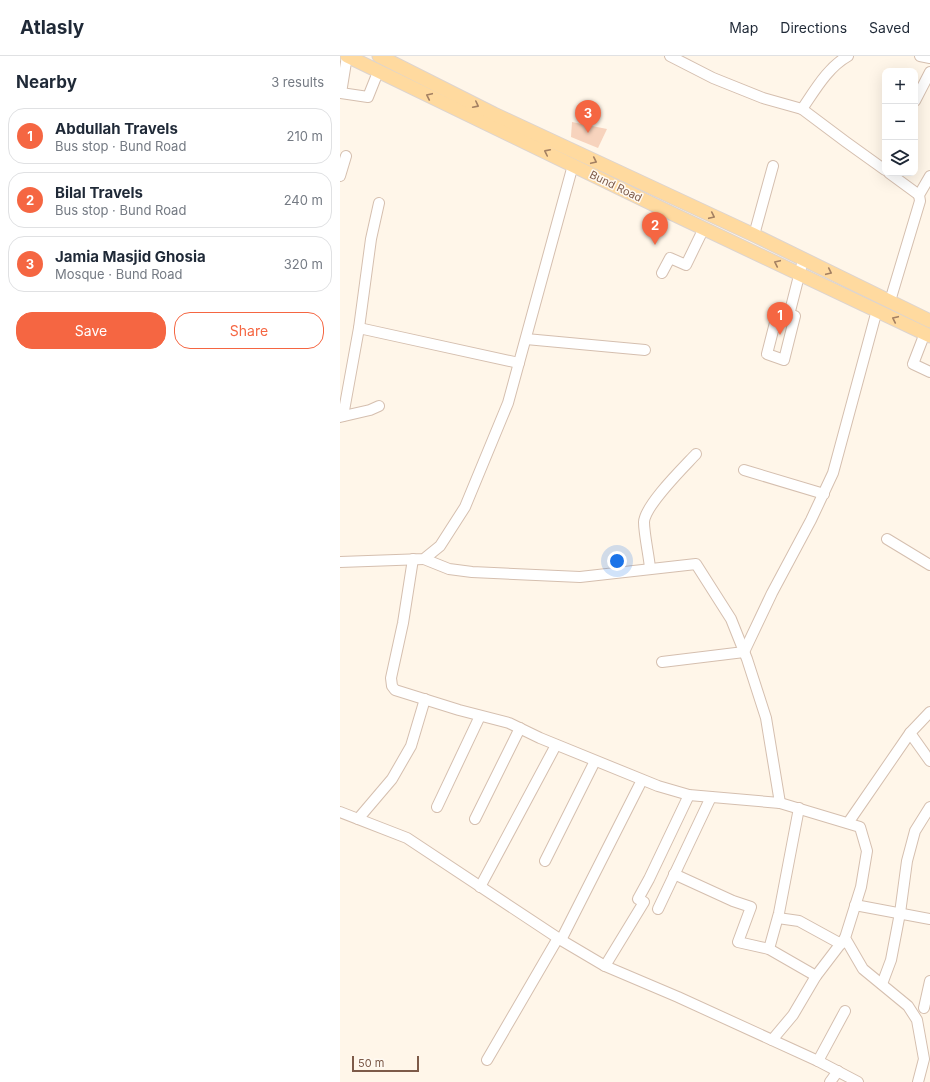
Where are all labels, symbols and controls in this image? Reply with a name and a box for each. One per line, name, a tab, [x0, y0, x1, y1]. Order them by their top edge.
text: Atlasly	[20, 16, 84, 39]
text: Map	[729, 19, 758, 36]
text: Directions	[780, 19, 847, 36]
text: Saved	[869, 19, 910, 36]
map controls	[882, 68, 918, 176]
button: +	[882, 68, 918, 104]
text: Nearby	[16, 72, 77, 92]
text: 3 results	[271, 74, 324, 90]
one-way arrow	[426, 93, 434, 101]
one-way arrow	[472, 100, 480, 108]
pin: 3	[575, 100, 601, 133]
button: −	[882, 104, 918, 140]
text: Abdullah Travels	[55, 119, 178, 138]
text: 1	[27, 128, 33, 144]
text: 210 m	[287, 128, 323, 144]
text: Bus stop · Bund Road	[55, 138, 186, 154]
button: layers	[882, 140, 918, 176]
one-way arrow	[543, 149, 551, 157]
one-way arrow	[589, 156, 597, 164]
street label: Bund Road	[588, 167, 644, 205]
text: Bilal Travels	[55, 183, 143, 202]
text: 2	[26, 192, 34, 208]
text: 240 m	[284, 192, 323, 208]
text: Bus stop · Bund Road	[55, 202, 186, 218]
one-way arrow	[707, 211, 715, 219]
pin: 2	[642, 212, 668, 245]
text: Jamia Masjid Ghosia	[55, 247, 206, 266]
text: 3	[26, 256, 34, 272]
text: 320 m	[284, 256, 323, 272]
one-way arrow	[774, 260, 782, 268]
text: Mosque · Bund Road	[55, 266, 183, 282]
one-way arrow	[825, 267, 832, 275]
pin: 1	[767, 302, 793, 335]
button: Save	[16, 312, 166, 349]
button: Share	[174, 312, 324, 349]
one-way arrow	[891, 316, 899, 324]
your location	[607, 551, 627, 571]
scale bar	[352, 1054, 419, 1073]
text: 50 m	[358, 1056, 384, 1070]

